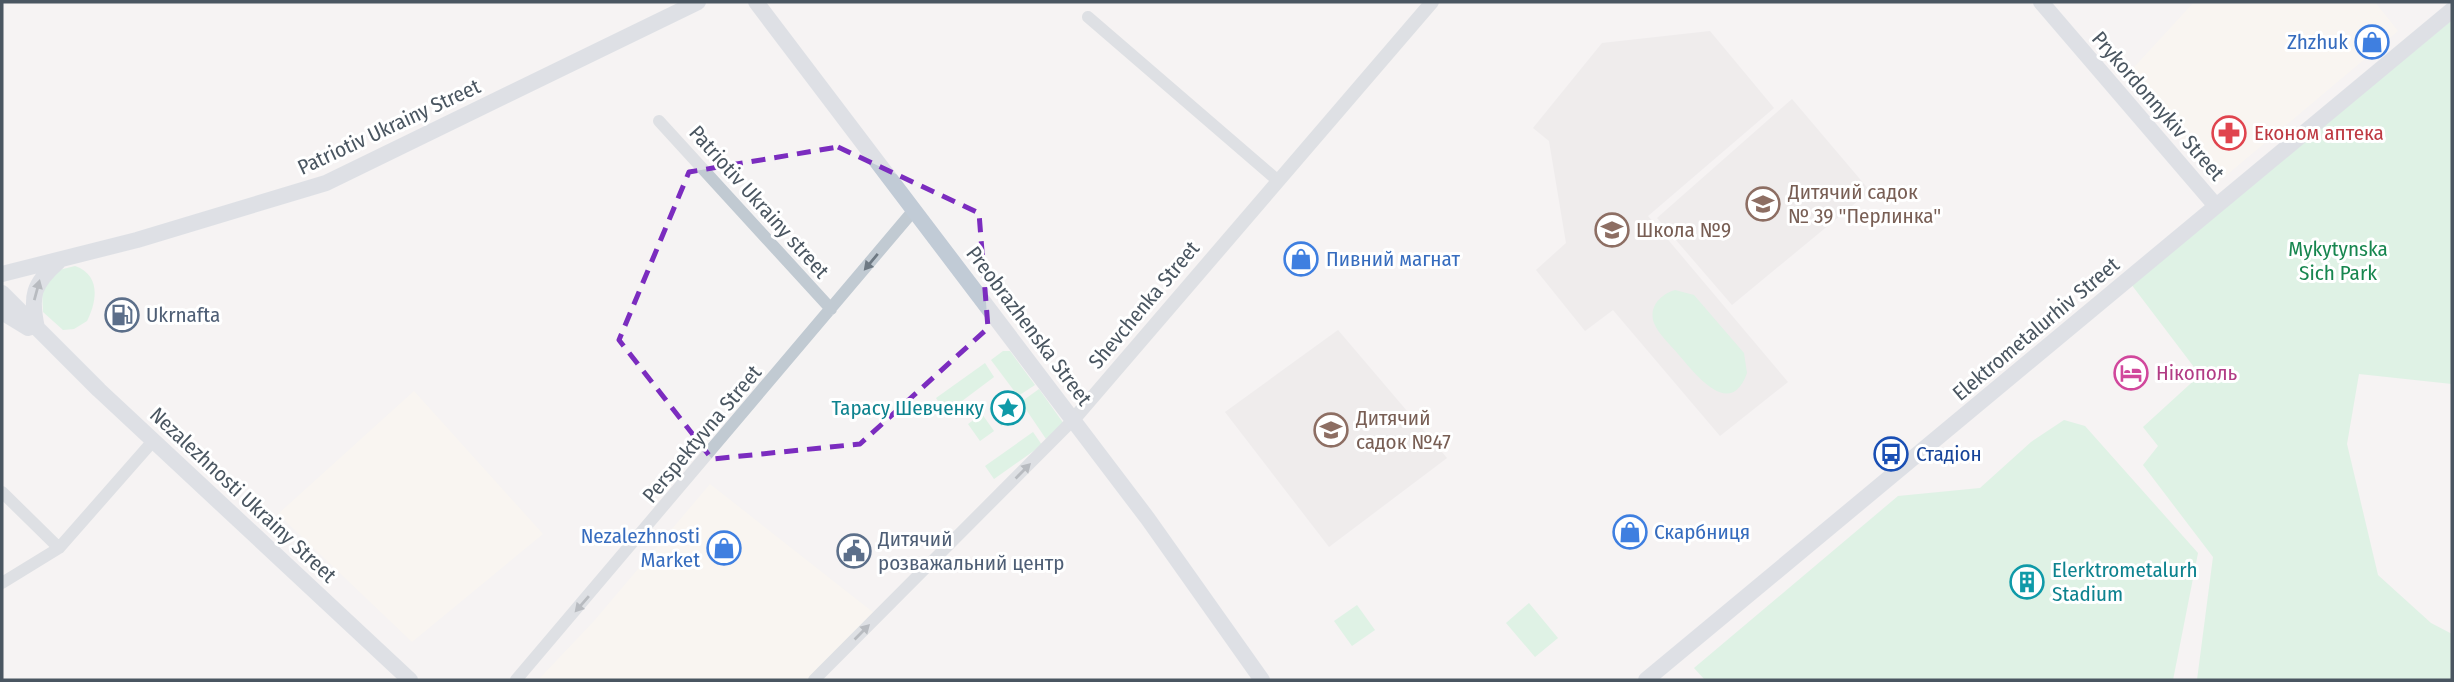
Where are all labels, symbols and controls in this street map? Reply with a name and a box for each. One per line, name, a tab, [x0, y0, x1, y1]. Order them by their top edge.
shop icon: Zhzhuk	[2353, 23, 2391, 61]
street label: Prykordonnykiv Street	[2086, 26, 2230, 186]
place label: Zhzhuk	[2287, 29, 2348, 55]
street label: Patriotiv Ukrainy Street	[294, 73, 485, 181]
pharmacy icon: Економ аптека	[2210, 114, 2248, 152]
street label: Patriotiv Ukrainy street	[683, 120, 835, 284]
place label: Економ аптека	[2254, 120, 2384, 146]
place label: Дитячий садок № 39 "Перлинка"	[1787, 179, 1941, 229]
school or university icon: Дитячий садок № 39 "Перлинка"	[1744, 185, 1782, 223]
school or university icon: Школа №9	[1593, 211, 1631, 249]
place label: Школа №9	[1636, 217, 1731, 243]
street label: Shevchenka Street	[1083, 236, 1205, 374]
park label: Mykytynska Sich Park	[2288, 236, 2388, 286]
shop icon: Пивний магнат	[1282, 240, 1320, 278]
street label: Preobrazhenska Street	[961, 241, 1098, 411]
place label: Пивний магнат	[1326, 246, 1460, 272]
street label: Elektrometalurhiv Street	[1947, 252, 2125, 406]
one-way arrow	[863, 253, 878, 271]
one-way arrow	[32, 279, 43, 301]
fuel station icon: Ukrnafta	[103, 296, 141, 334]
place label: Ukrnafta	[146, 302, 220, 328]
hotel icon: Нікополь	[2112, 354, 2150, 392]
street label: Perspektyvna Street	[637, 360, 767, 508]
place label: Нікополь	[2156, 360, 2237, 386]
place icon: Тарасу Шевченку	[989, 389, 1027, 427]
place label: Тарасу Шевченку	[831, 395, 985, 421]
street label: Nezalezhnosti Ukrainy Street	[144, 402, 342, 588]
place label: Дитячий садок №47	[1355, 405, 1451, 455]
school or university icon: Дитячий садок №47	[1312, 411, 1350, 449]
bus stop icon: Стадіон	[1872, 435, 1910, 473]
place label: Стадіон	[1916, 441, 1982, 467]
one-way arrow	[1014, 463, 1031, 479]
shop icon: Скарбниця	[1611, 513, 1649, 551]
place label: Скарбниця	[1654, 519, 1750, 545]
place label: Nezalezhnosti Market	[581, 523, 700, 573]
place label: Дитячий розважальний центр	[877, 526, 1064, 576]
shop icon: Nezalezhnosti Market	[705, 529, 743, 567]
public building icon: Дитячий розважальний центр	[835, 532, 873, 570]
place label: Elerktrometalurh Stadium	[2052, 557, 2198, 607]
building icon: Elerktrometalurh Stadium	[2008, 563, 2046, 601]
one-way arrow	[575, 596, 590, 613]
one-way arrow	[854, 624, 870, 641]

